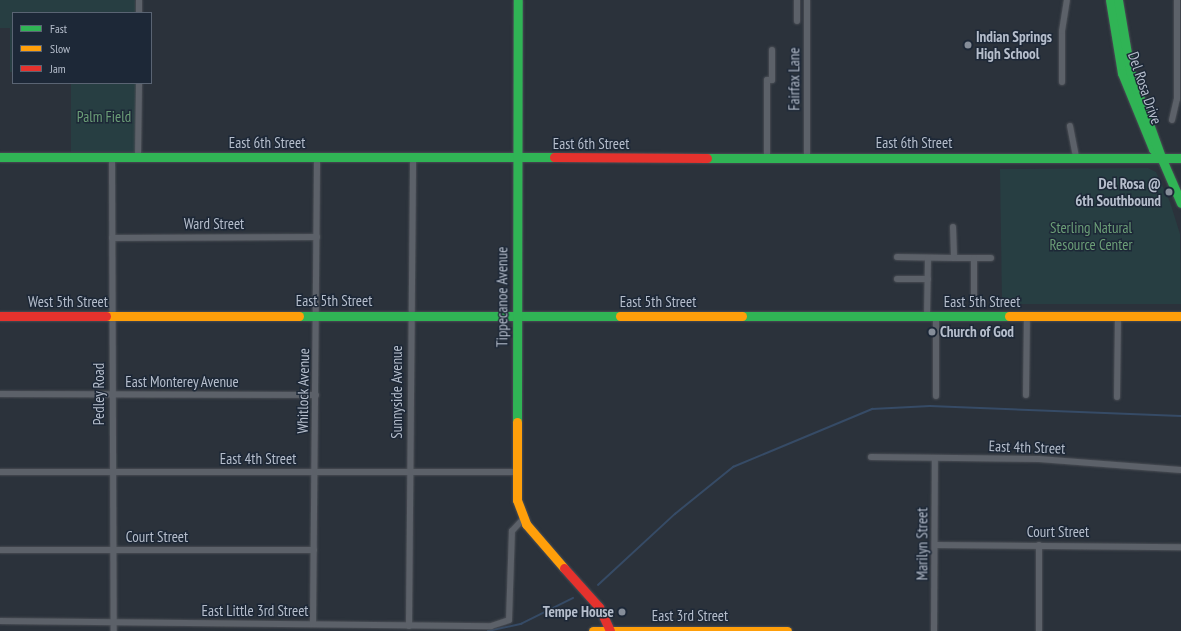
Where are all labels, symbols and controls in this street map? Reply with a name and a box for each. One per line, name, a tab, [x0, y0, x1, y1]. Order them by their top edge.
legend	[12, 12, 152, 84]
text: Fast	[50, 21, 67, 36]
place label: Indian Springs High School	[976, 27, 1052, 62]
marker: Indian Springs High School	[963, 40, 973, 50]
text: Slow	[50, 41, 70, 56]
street label: Fairfax Lane	[785, 47, 803, 111]
street label: Del Rosa Drive	[1124, 49, 1166, 127]
text: Jam	[50, 61, 66, 76]
park label: Palm Field	[77, 108, 131, 126]
street label: East 6th Street	[229, 134, 305, 152]
street label: East 6th Street	[876, 134, 952, 152]
street label: East 6th Street	[553, 135, 629, 153]
place label: Del Rosa @ 6th Southbound	[1075, 174, 1161, 209]
marker: Del Rosa @ 6th Southbound	[1164, 187, 1174, 197]
street label: Ward Street	[184, 215, 244, 233]
park label: Sterling Natural Resource Center	[1050, 218, 1132, 253]
street label: Tippecanoe Avenue	[493, 247, 511, 347]
street label: East 5th Street	[296, 292, 372, 310]
street label: West 5th Street	[28, 293, 108, 311]
street label: East 5th Street	[620, 293, 696, 311]
street label: East 5th Street	[944, 293, 1020, 311]
place label: Church of God	[940, 323, 1014, 341]
marker: Church of God	[927, 327, 937, 337]
street label: Sunnyside Avenue	[388, 345, 406, 439]
street label: Whitlock Avenue	[293, 348, 313, 434]
street label: Pedley Road	[90, 363, 108, 425]
street label: East Monterey Avenue	[125, 373, 239, 391]
street label: East 4th Street	[988, 437, 1066, 457]
street label: East 4th Street	[220, 450, 296, 468]
street label: Marilyn Street	[913, 508, 931, 580]
street label: Court Street	[1027, 523, 1089, 541]
street label: Court Street	[126, 528, 188, 546]
street label: East Little 3rd Street	[202, 602, 308, 620]
place label: Tempe House	[543, 603, 614, 621]
marker: Tempe House	[617, 607, 627, 617]
street label: East 3rd Street	[652, 607, 728, 625]

